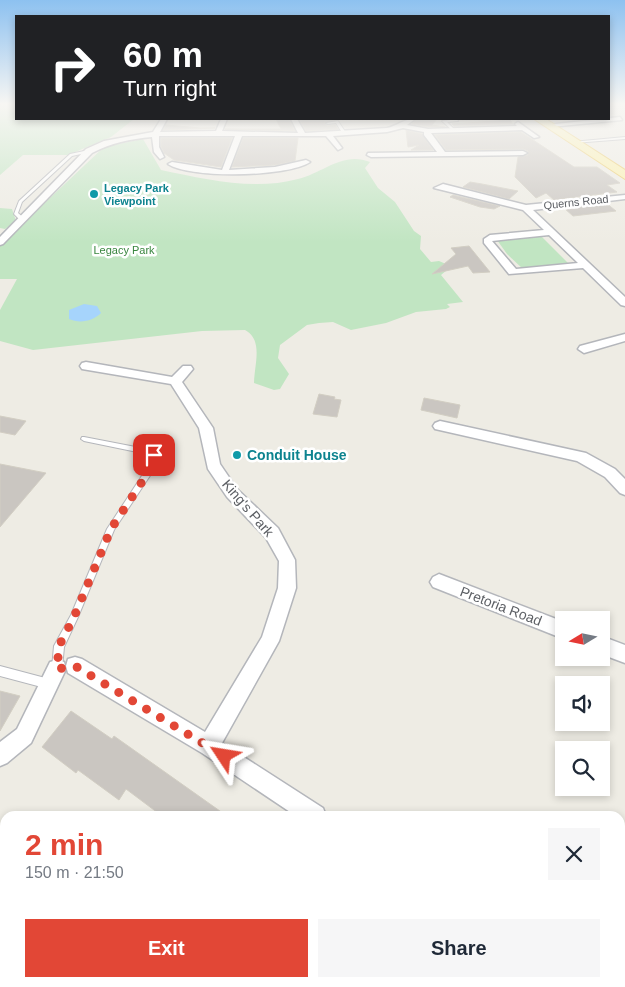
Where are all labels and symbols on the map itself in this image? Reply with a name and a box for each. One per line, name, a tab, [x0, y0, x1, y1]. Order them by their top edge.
place label: Legacy Park Viewpoint	[104, 182, 170, 207]
marker: Legacy Park Viewpoint	[88, 188, 100, 200]
street label: Querns Road	[543, 193, 609, 211]
park label: Legacy Park	[93, 244, 155, 256]
pin	[133, 434, 175, 476]
place label: Conduit House	[247, 447, 347, 463]
marker: Conduit House	[231, 449, 243, 461]
street label: King's Park	[219, 476, 278, 541]
street label: Pretoria Road	[458, 583, 544, 629]
north arrow	[555, 611, 610, 666]
position arrow	[197, 729, 249, 781]

